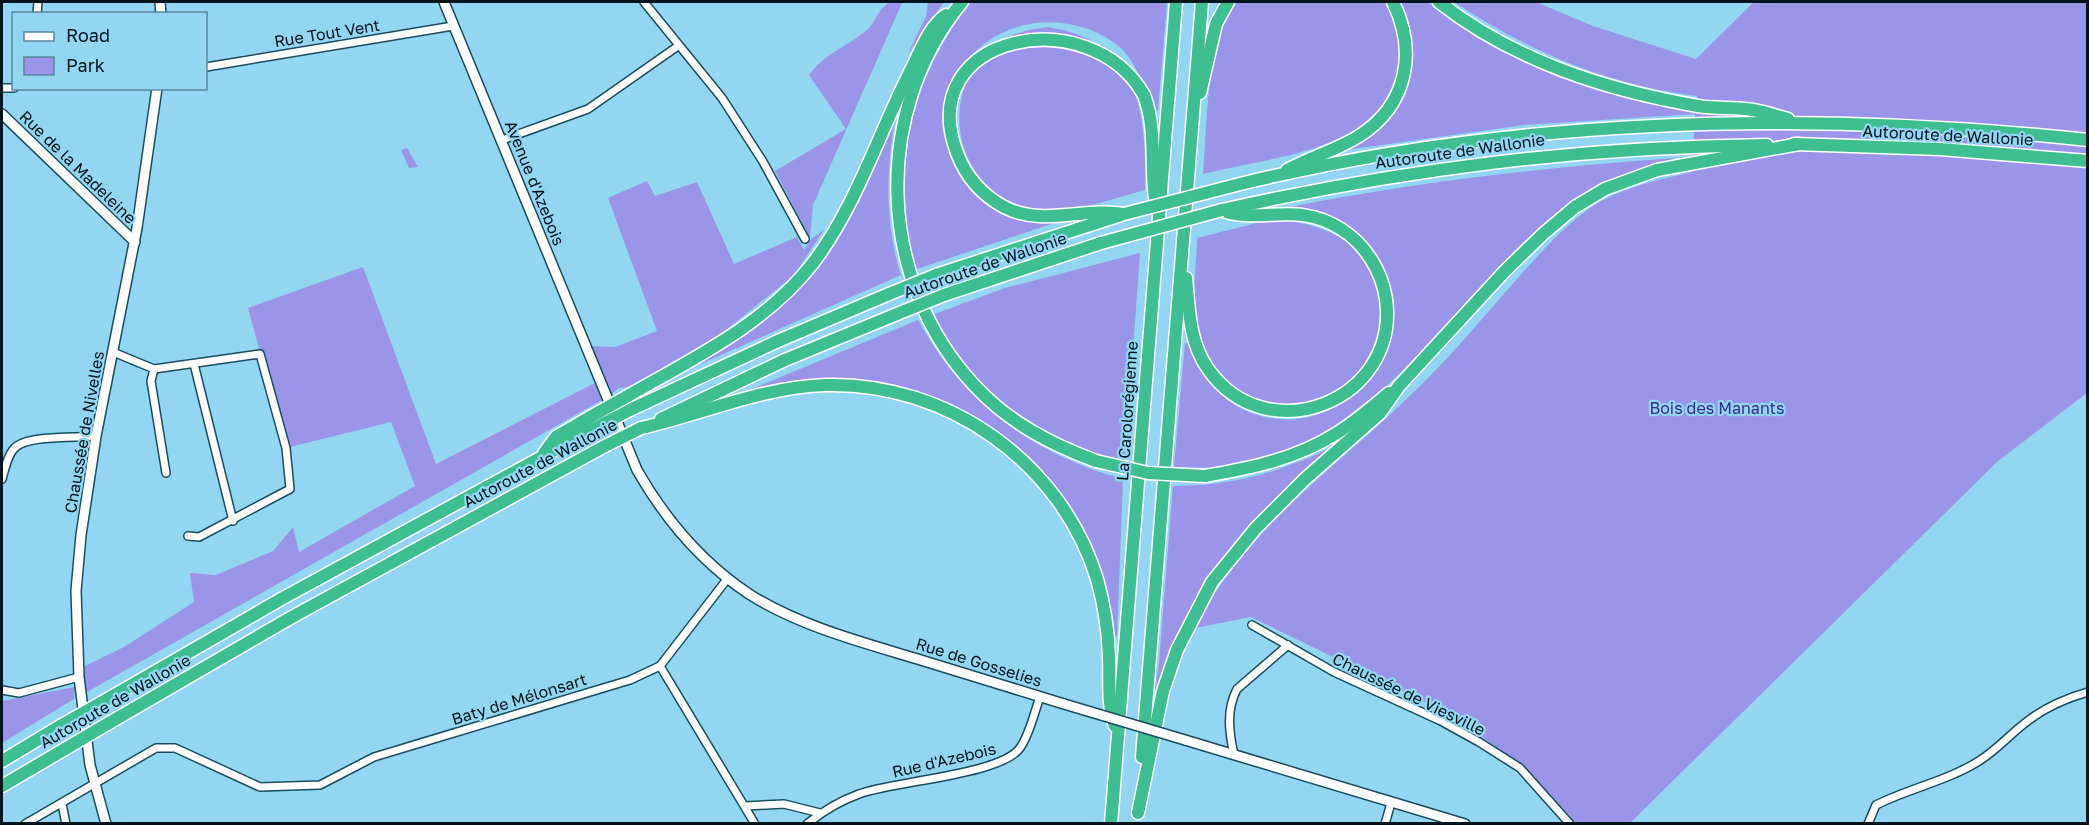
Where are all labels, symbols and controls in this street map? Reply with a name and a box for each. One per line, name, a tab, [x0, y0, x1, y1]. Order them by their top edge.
legend	[12, 12, 207, 90]
street label: Rue Tout Vent	[273, 15, 381, 51]
text: Road	[66, 24, 110, 46]
text: Park	[66, 54, 105, 76]
street label: Rue de la Madeleine	[16, 106, 140, 228]
street label: Avenue d'Azebois	[501, 118, 569, 248]
street label: Autoroute de Wallonie	[1862, 121, 2034, 149]
street label: Autoroute de Wallonie	[1374, 129, 1546, 173]
street label: Autoroute de Wallonie	[901, 228, 1069, 302]
street label: La Carolorégienne	[1112, 340, 1142, 482]
street label: Chaussée de Nivelles	[60, 349, 108, 515]
park label: Bois des Manants	[1650, 398, 1784, 418]
street label: Autoroute de Wallonie	[460, 414, 620, 512]
street label: Rue de Gosselies	[913, 633, 1045, 691]
street label: Chaussée de Viesville	[1329, 648, 1489, 740]
street label: Autoroute de Wallonie	[36, 650, 194, 752]
street label: Baty de Mélonsart	[449, 669, 589, 729]
street label: Rue d'Azebois	[890, 738, 998, 782]

